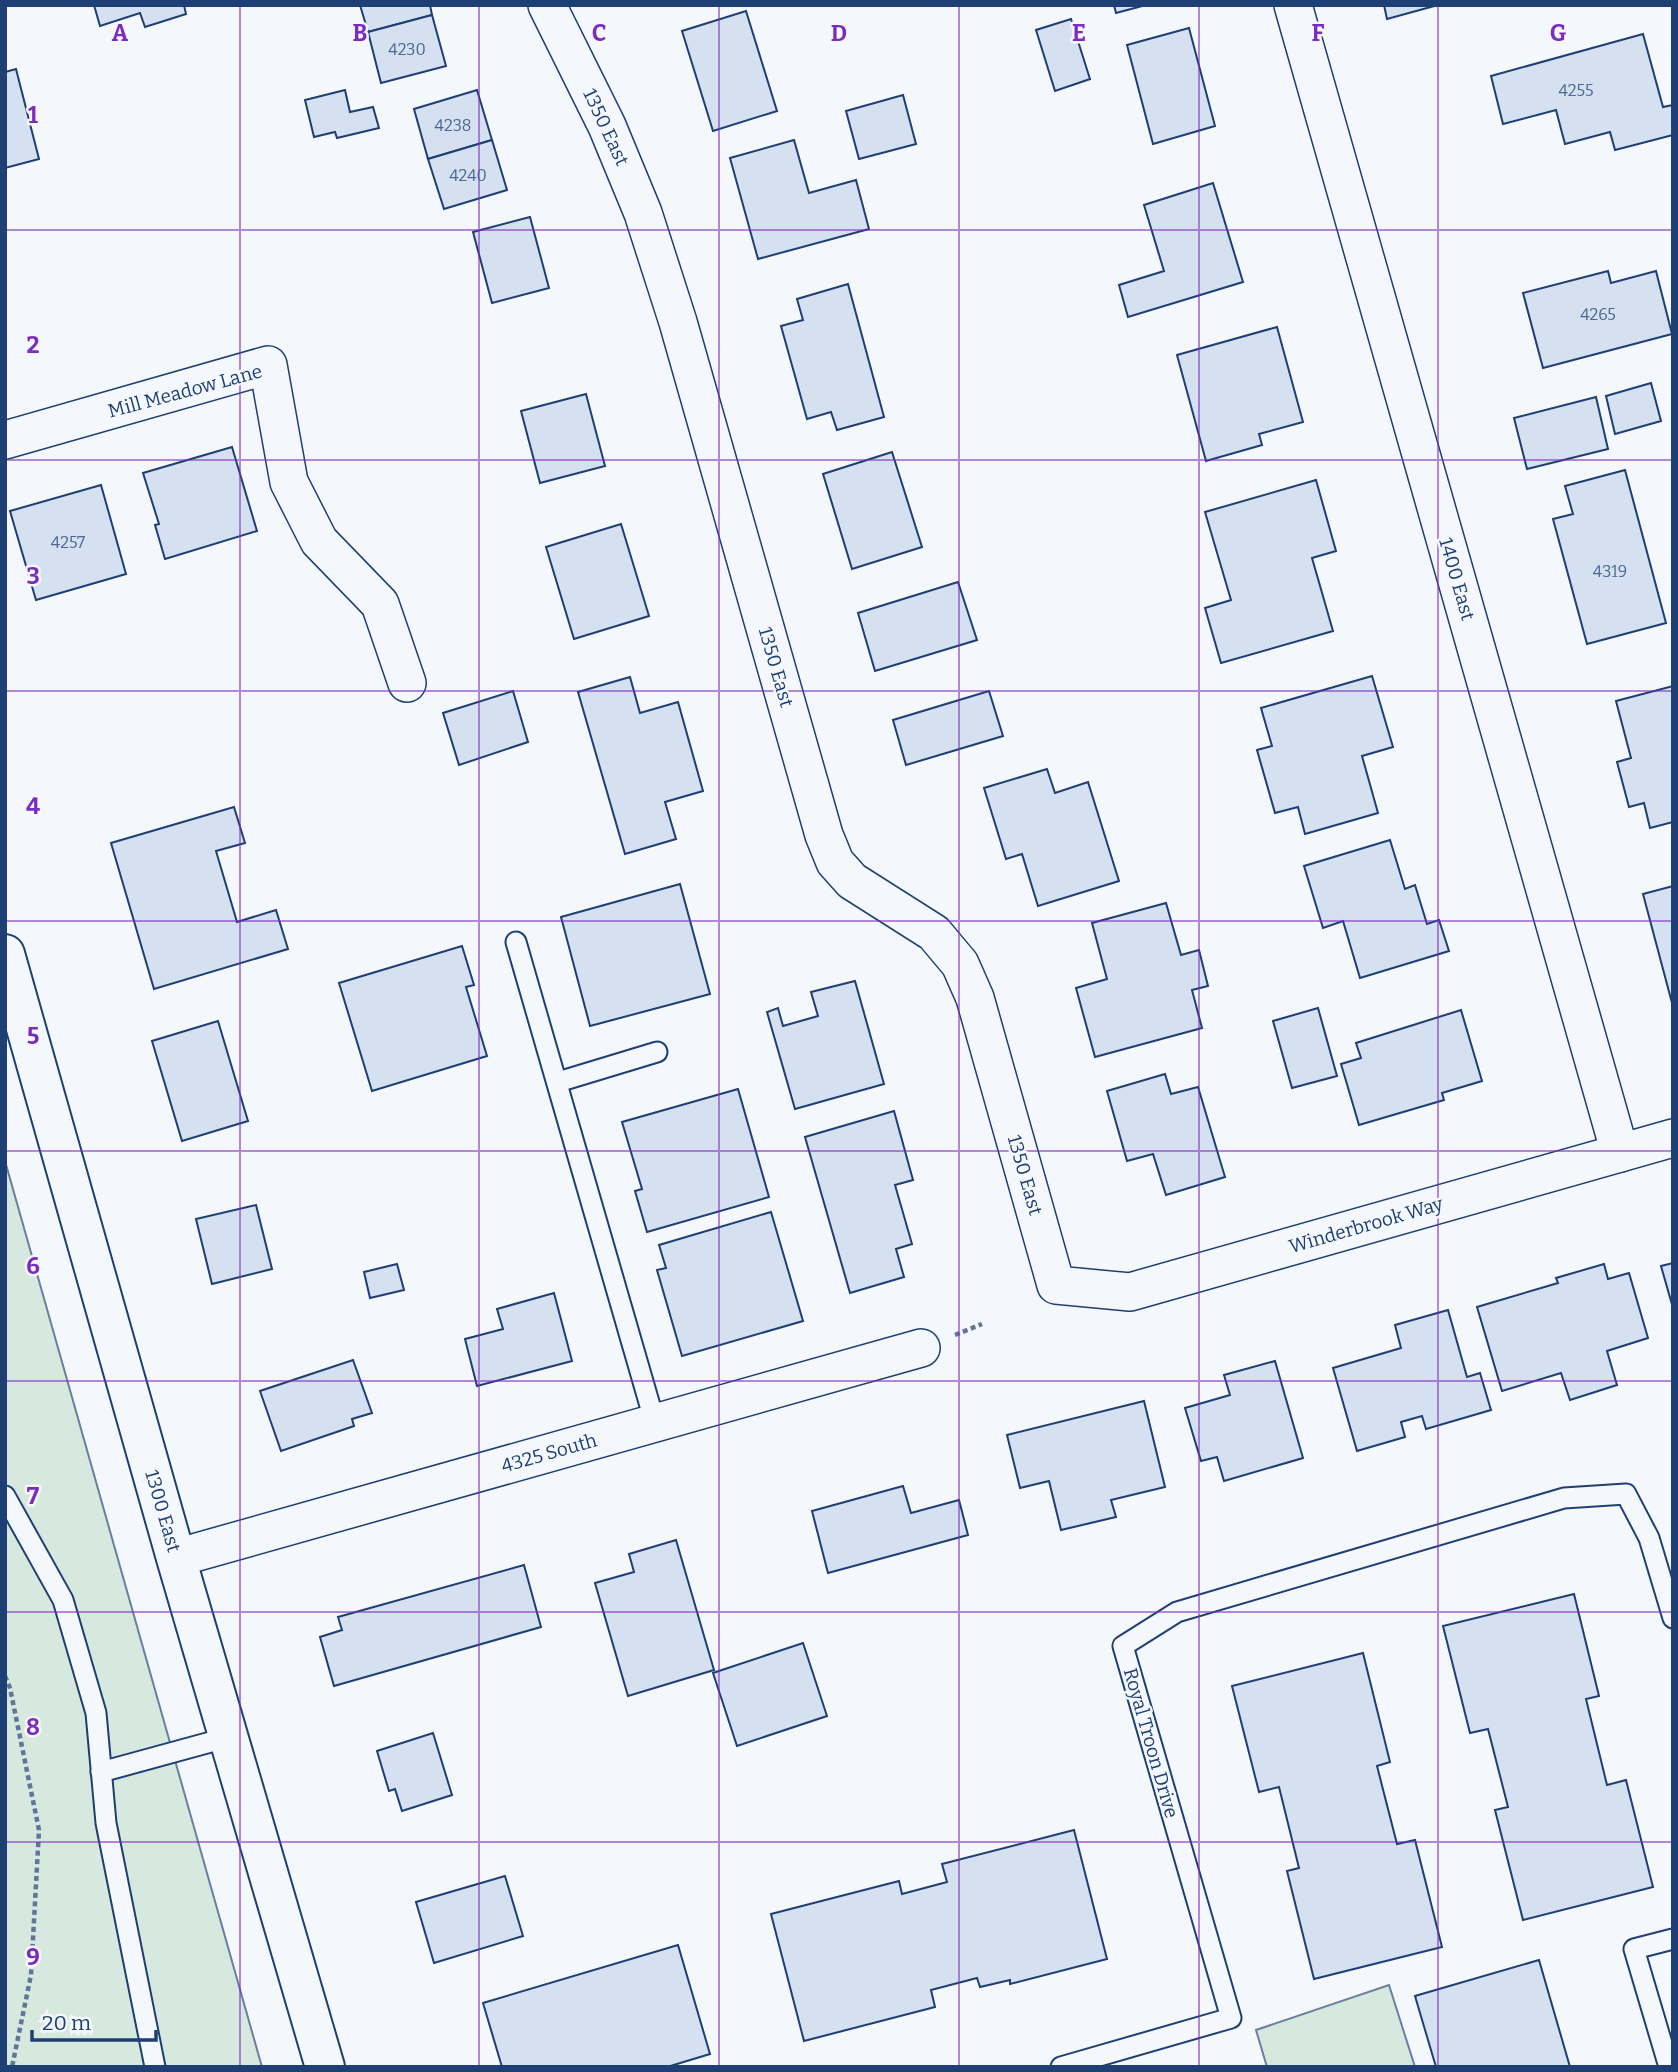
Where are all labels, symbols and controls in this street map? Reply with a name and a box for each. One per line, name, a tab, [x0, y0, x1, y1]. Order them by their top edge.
text: A	[112, 19, 129, 47]
text: B	[353, 19, 367, 47]
text: C	[592, 19, 606, 47]
text: D	[831, 19, 847, 47]
text: E	[1072, 19, 1086, 47]
text: F	[1312, 19, 1325, 47]
text: G	[1550, 19, 1567, 47]
house number: 4230	[388, 40, 426, 59]
house number: 4255	[1558, 81, 1594, 100]
street label: 1350 East	[578, 85, 634, 169]
text: 1	[28, 101, 38, 129]
house number: 4238	[435, 116, 471, 135]
house number: 4240	[449, 166, 487, 185]
house number: 4265	[1580, 305, 1616, 324]
text: 2	[27, 331, 40, 359]
street label: Mill Meadow Lane	[105, 359, 265, 423]
house number: 4257	[51, 533, 85, 552]
street label: 1400 East	[1434, 535, 1480, 623]
text: 3	[26, 562, 40, 590]
house number: 4319	[1593, 562, 1627, 581]
street label: 1350 East	[754, 624, 798, 710]
text: 4	[26, 792, 40, 820]
text: 5	[27, 1022, 39, 1050]
street label: 1350 East	[1003, 1132, 1047, 1218]
street label: Winderbrook Way	[1286, 1192, 1447, 1258]
text: 6	[26, 1252, 40, 1280]
street label: 4325 South	[498, 1428, 600, 1478]
street label: 1300 East	[140, 1467, 186, 1555]
text: 7	[27, 1482, 40, 1510]
street label: Royal Troon Drive	[1119, 1665, 1183, 1821]
text: 8	[26, 1713, 40, 1741]
text: 9	[26, 1943, 40, 1971]
scale bar	[32, 1998, 156, 2042]
text: 20 m	[42, 2010, 91, 2036]

